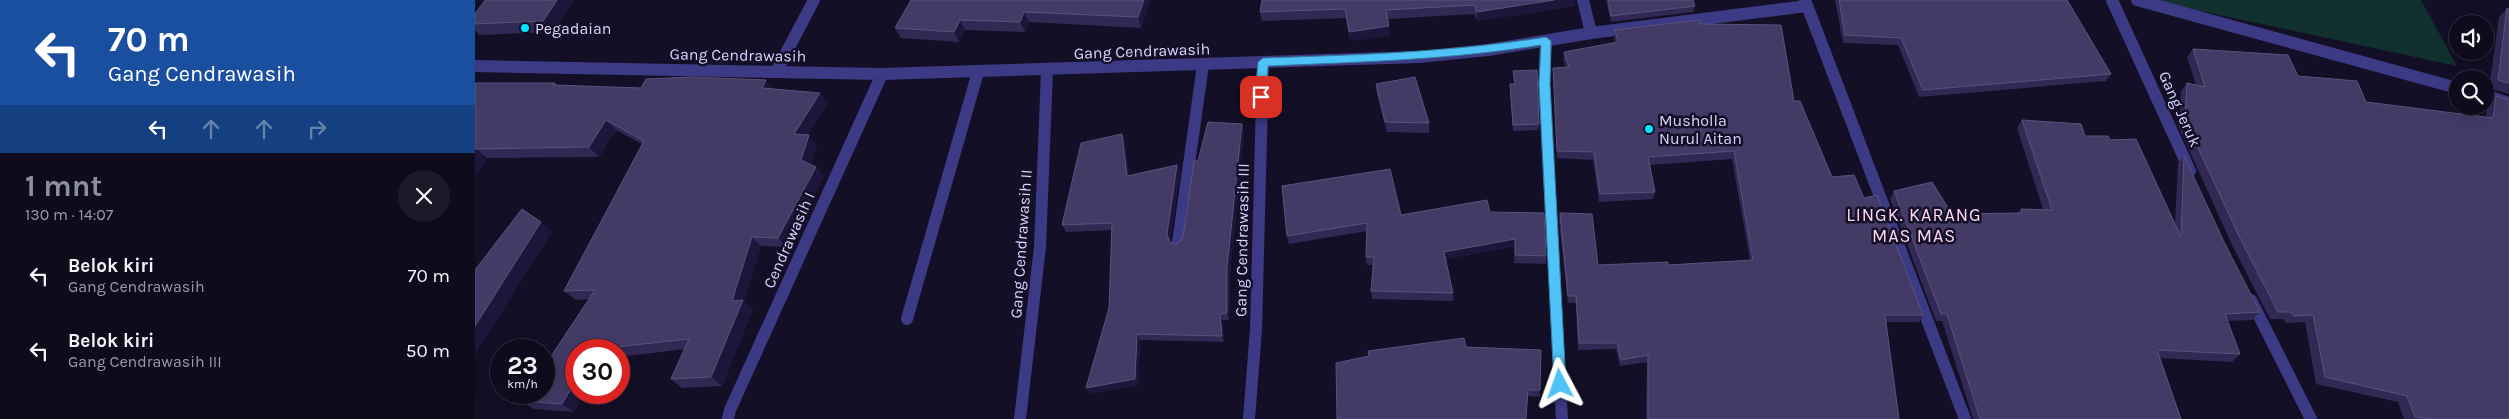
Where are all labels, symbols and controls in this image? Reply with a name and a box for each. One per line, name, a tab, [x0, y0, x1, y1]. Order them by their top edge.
map controls	[2449, 15, 2494, 115]
button: sound	[2449, 15, 2494, 60]
text: 70 m	[108, 19, 190, 60]
place label: Pegadaian	[535, 19, 611, 38]
icon: left	[25, 20, 90, 85]
marker: Pegadaian	[519, 22, 531, 34]
street label: Gang Cendrawasih	[1073, 39, 1211, 63]
street label: Gang Cendrawasih	[670, 44, 806, 66]
text: Gang Cendrawasih	[108, 61, 296, 87]
street label: Gang Jeruk	[2155, 68, 2205, 150]
button: search	[2449, 70, 2494, 115]
pin	[1240, 76, 1282, 118]
icon: arrive	[1247, 83, 1275, 111]
place label: Musholla Nurul Aitan	[1659, 111, 1742, 148]
icon: left	[144, 115, 172, 143]
icon: ahead	[197, 115, 225, 143]
icon: ahead	[250, 115, 278, 143]
icon: right	[303, 115, 331, 143]
marker: Musholla Nurul Aitan	[1643, 123, 1655, 135]
street label: Gang Cendrawasih III	[1231, 163, 1253, 317]
text: 1 mnt	[25, 168, 102, 204]
street label: Gang Cendrawasih II	[1006, 169, 1036, 319]
button: close	[398, 170, 450, 222]
street label: Cendrawasih I	[759, 189, 819, 291]
district label: LINGK. KARANG MAS MAS	[1846, 204, 1982, 247]
text: 130 m · 14:07	[25, 205, 113, 224]
text: Belok kiri	[68, 255, 154, 277]
icon: left	[25, 262, 53, 290]
text: 70 m	[408, 265, 450, 287]
text: Gang Cendrawasih	[68, 277, 205, 296]
text: Belok kiri	[68, 330, 154, 352]
icon: left	[25, 337, 53, 365]
speed limit sign: 30	[565, 339, 630, 404]
text: 50 m	[406, 340, 450, 362]
text: 23	[507, 351, 538, 380]
text: Gang Cendrawasih III	[68, 352, 222, 371]
position arrow	[1533, 357, 1585, 409]
text: km/h	[507, 377, 538, 391]

